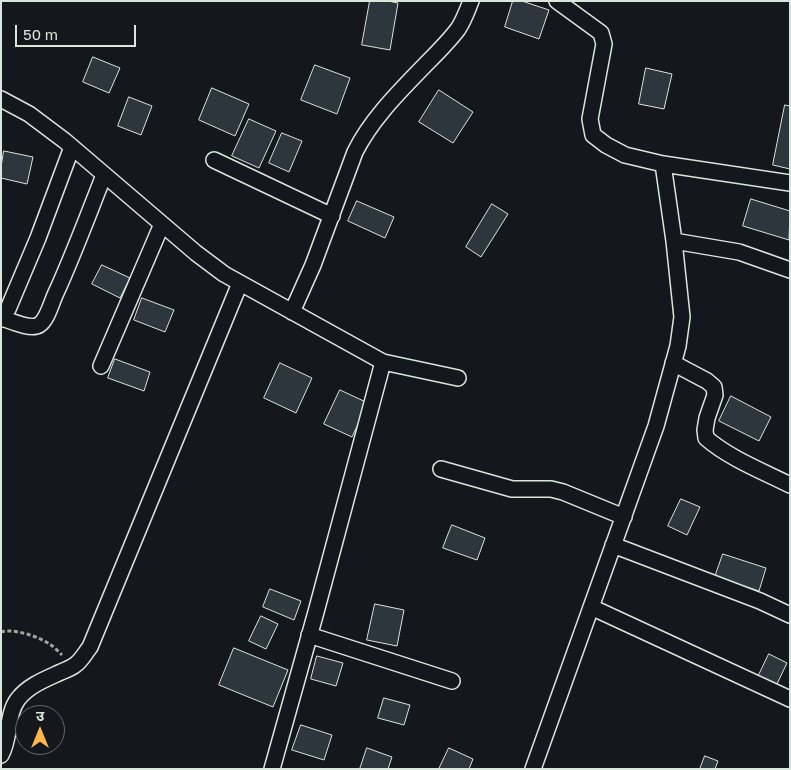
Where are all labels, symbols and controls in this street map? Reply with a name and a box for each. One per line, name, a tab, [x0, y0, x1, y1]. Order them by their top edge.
scale bar	[18, 15, 139, 47]
text: 50 m	[23, 25, 58, 43]
north arrow	[15, 705, 65, 755]
text: उ	[36, 707, 44, 724]

